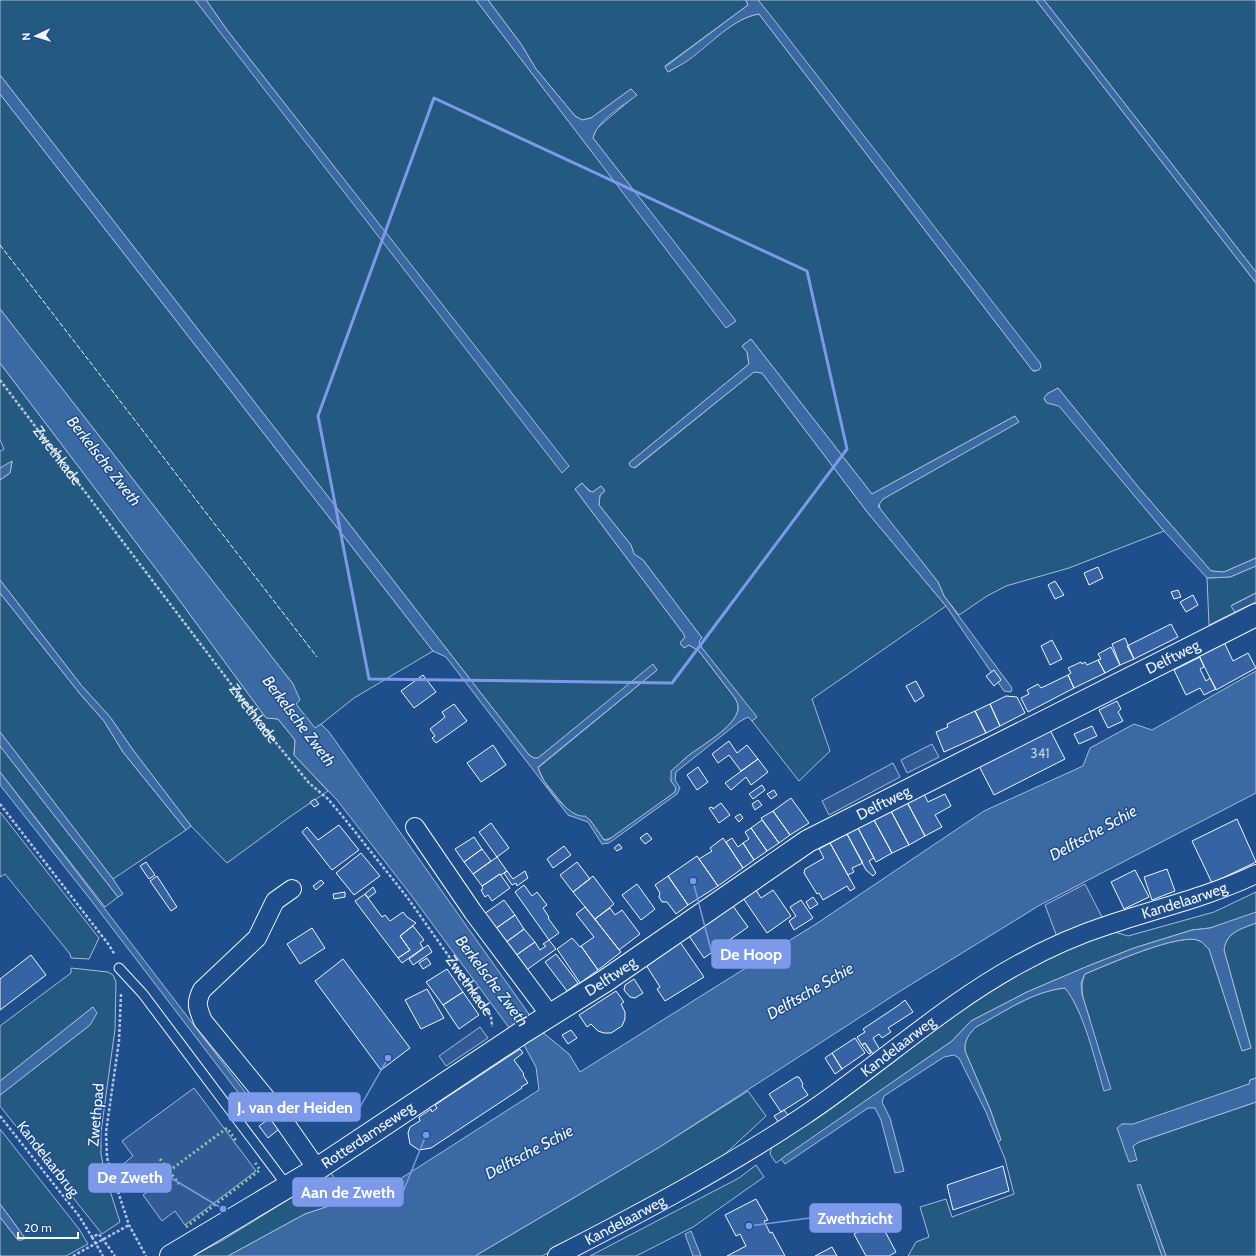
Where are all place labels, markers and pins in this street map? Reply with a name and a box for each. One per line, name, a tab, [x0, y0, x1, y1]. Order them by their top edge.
callout: De Hoop	[712, 940, 790, 968]
callout: J. van der Heiden	[229, 1093, 360, 1121]
callout: De Zweth	[89, 1164, 171, 1192]
callout: Aan de Zweth	[293, 1178, 403, 1206]
callout: Zwethzicht	[810, 1204, 901, 1232]

